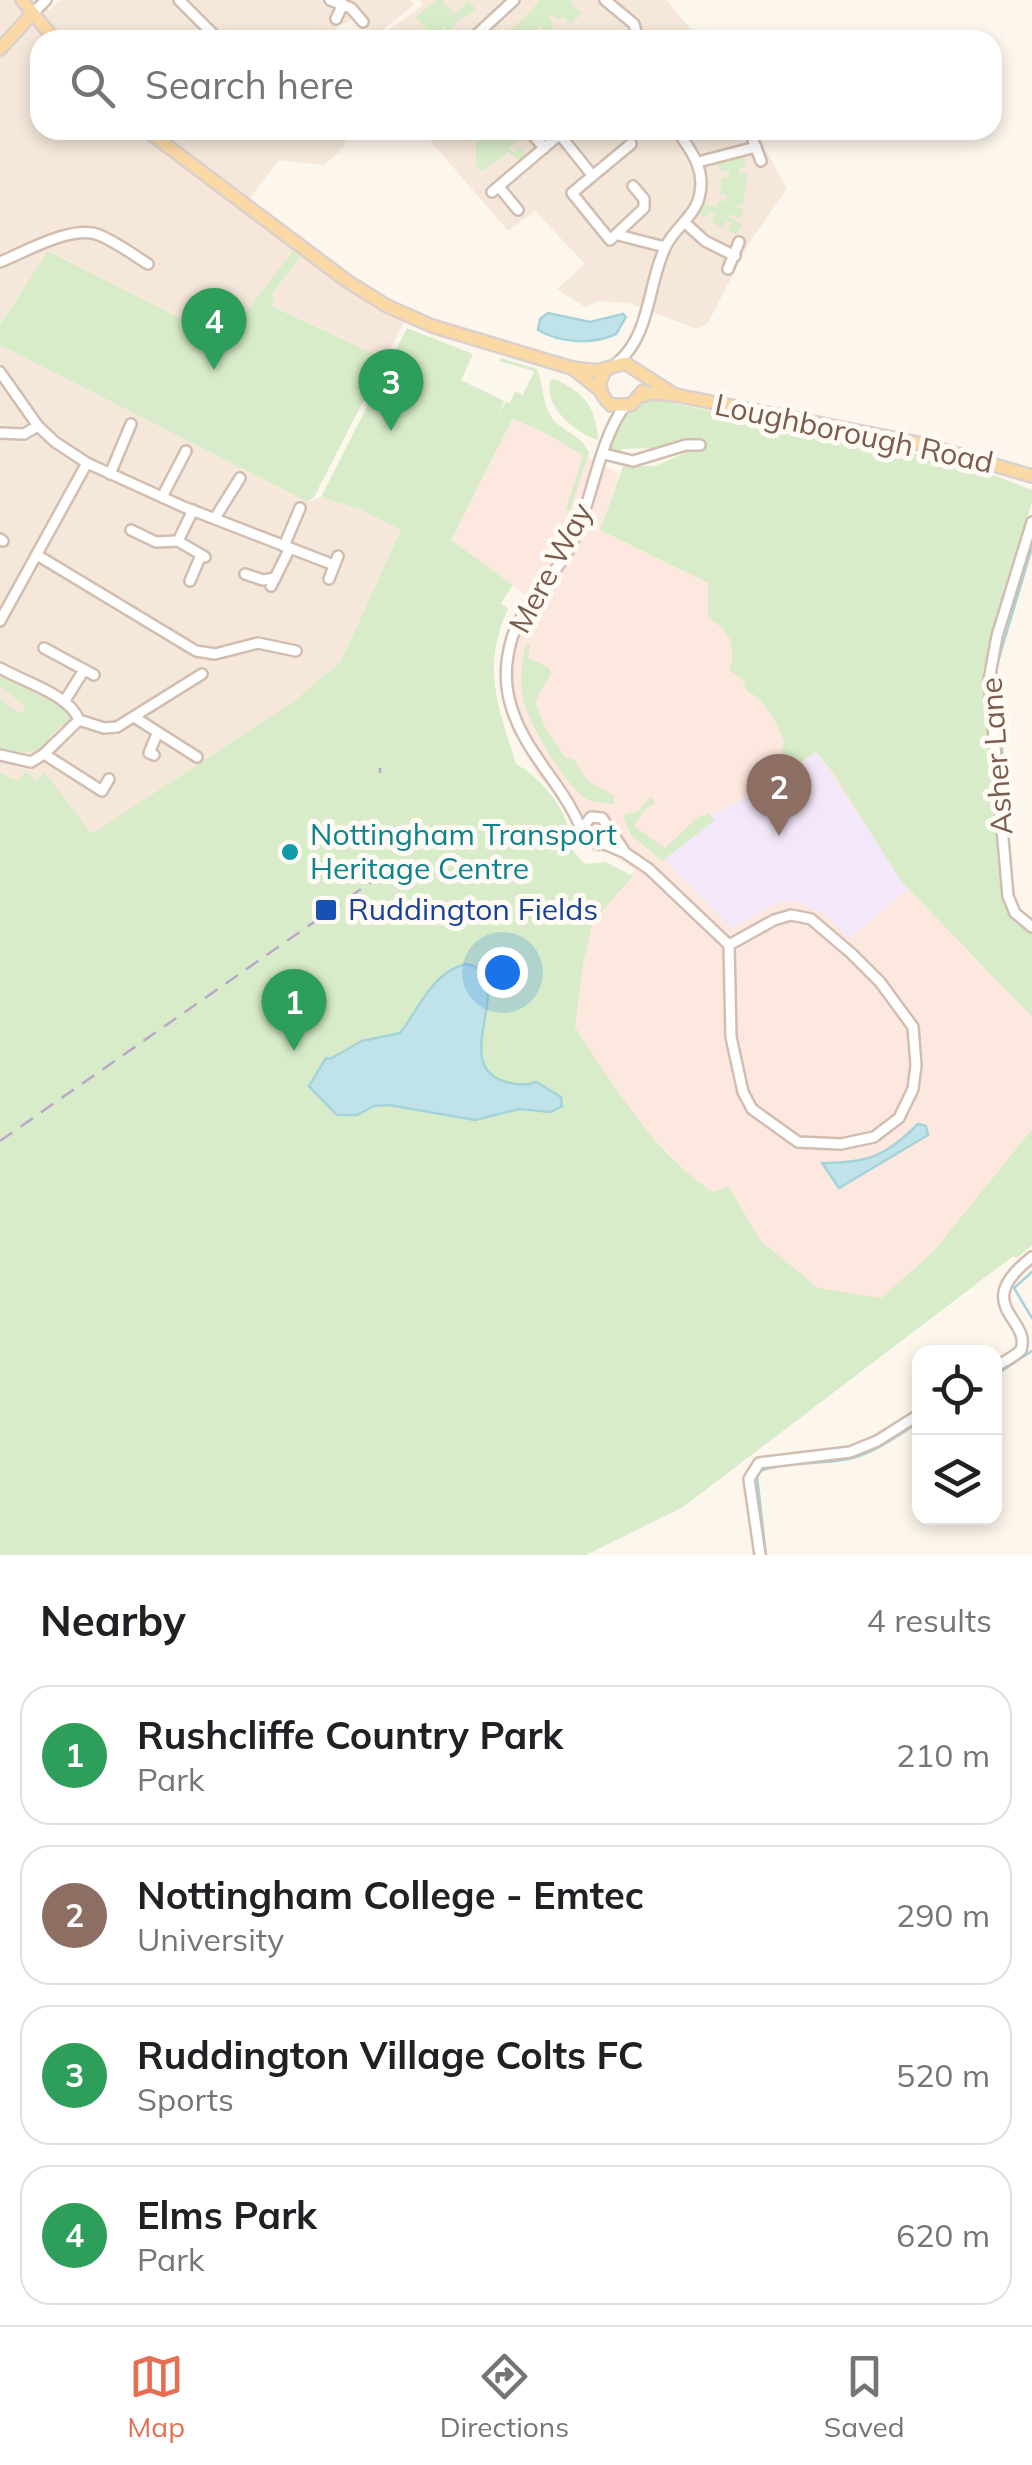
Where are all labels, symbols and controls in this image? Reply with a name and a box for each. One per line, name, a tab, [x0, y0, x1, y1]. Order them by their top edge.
search box	[30, 30, 1002, 140]
icon: search	[65, 58, 120, 113]
text: Search here	[145, 61, 354, 109]
pin: 4	[182, 288, 246, 370]
pin: 3	[358, 348, 424, 431]
street label: Loughborough Road	[712, 385, 997, 481]
street label: Mere Way	[500, 496, 600, 639]
street label: Asher Lane	[972, 676, 1020, 836]
pin: 2	[746, 754, 812, 836]
place label: Nottingham Transport Heritage Centre	[310, 815, 617, 887]
marker: Nottingham Transport Heritage Centre	[279, 841, 301, 863]
place label: Ruddington Fields	[348, 890, 598, 928]
marker: Ruddington Fields	[313, 897, 339, 923]
your location	[477, 947, 528, 998]
pin: 1	[262, 968, 326, 1051]
map controls	[912, 1345, 1002, 1525]
button: locate	[912, 1345, 1002, 1435]
button: layers	[912, 1435, 1002, 1525]
text: Nearby	[40, 1594, 186, 1647]
text: 4 results	[867, 1600, 992, 1640]
text: Rushcliffe Country Park	[137, 1711, 563, 1759]
text: 1	[65, 1735, 84, 1775]
text: 210 m	[896, 1735, 990, 1775]
text: Park	[137, 1759, 204, 1799]
text: Nottingham College - Emtec	[137, 1871, 644, 1919]
text: 2	[65, 1895, 84, 1935]
text: 290 m	[896, 1895, 990, 1935]
text: University	[137, 1919, 284, 1959]
text: Ruddington Village Colts FC	[137, 2031, 644, 2079]
text: 3	[65, 2055, 84, 2095]
text: 520 m	[896, 2055, 990, 2095]
text: Sports	[137, 2079, 234, 2119]
text: Elms Park	[137, 2191, 317, 2239]
text: 4	[65, 2215, 84, 2255]
text: 620 m	[896, 2215, 990, 2255]
text: Park	[137, 2239, 204, 2279]
tab: Map	[127, 2349, 185, 2444]
tab: Directions	[440, 2349, 569, 2444]
tab: Saved	[824, 2349, 905, 2444]

